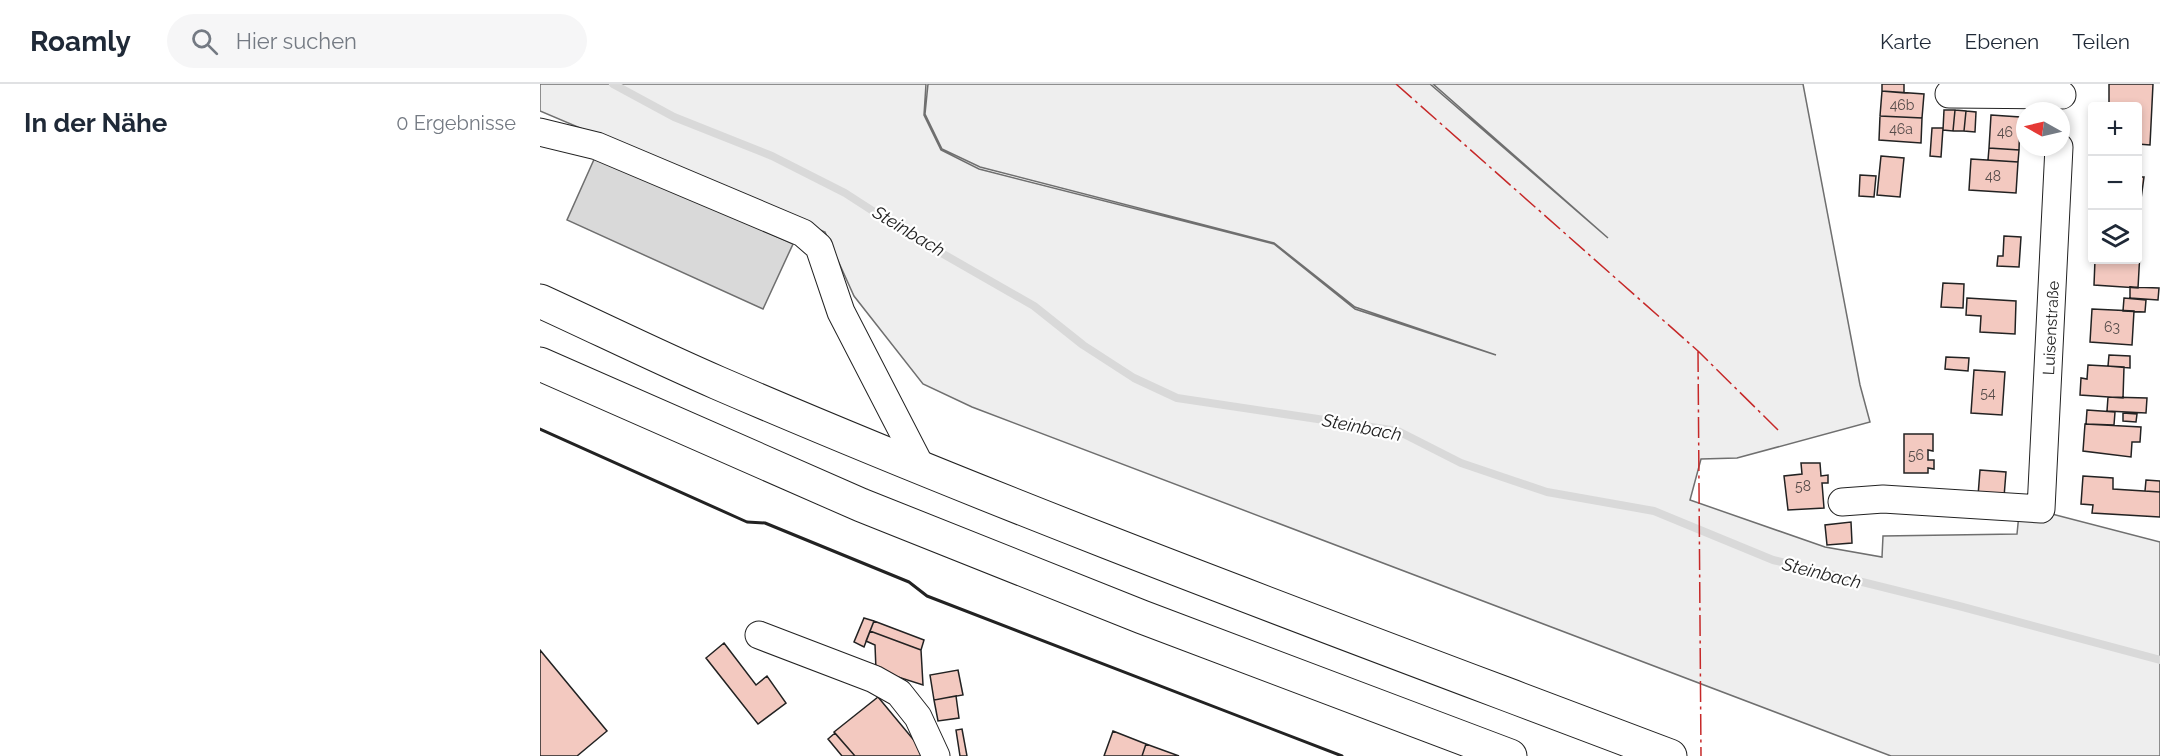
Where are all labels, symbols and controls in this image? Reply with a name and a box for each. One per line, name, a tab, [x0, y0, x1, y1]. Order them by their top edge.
search box	[167, 14, 587, 68]
text: Roamly	[30, 25, 131, 58]
icon: search	[188, 25, 221, 58]
text: Hier suchen	[236, 28, 357, 54]
text: Karte	[1880, 29, 1931, 54]
text: Ebenen	[1964, 29, 2039, 54]
text: Teilen	[2072, 29, 2130, 54]
house number: 46b	[1890, 97, 1915, 113]
north arrow	[2016, 102, 2070, 156]
map controls	[2088, 102, 2142, 264]
button: +	[2088, 102, 2142, 156]
text: In der Nähe	[24, 108, 167, 138]
text: 0 Ergebnisse	[396, 111, 516, 135]
house number: 46a	[1889, 121, 1913, 137]
house number: 46	[1997, 124, 2013, 140]
button: −	[2088, 156, 2142, 210]
house number: 48	[1985, 168, 2001, 184]
water label: Steinbach	[868, 201, 949, 261]
button: layers	[2088, 210, 2142, 264]
street label: Luisenstraße	[2039, 280, 2063, 376]
house number: 63	[2104, 319, 2120, 335]
house number: 54	[1980, 385, 1996, 401]
water label: Steinbach	[1320, 409, 1404, 445]
house number: 56	[1908, 447, 1924, 463]
house number: 58	[1795, 478, 1811, 494]
water label: Steinbach	[1779, 553, 1864, 593]

